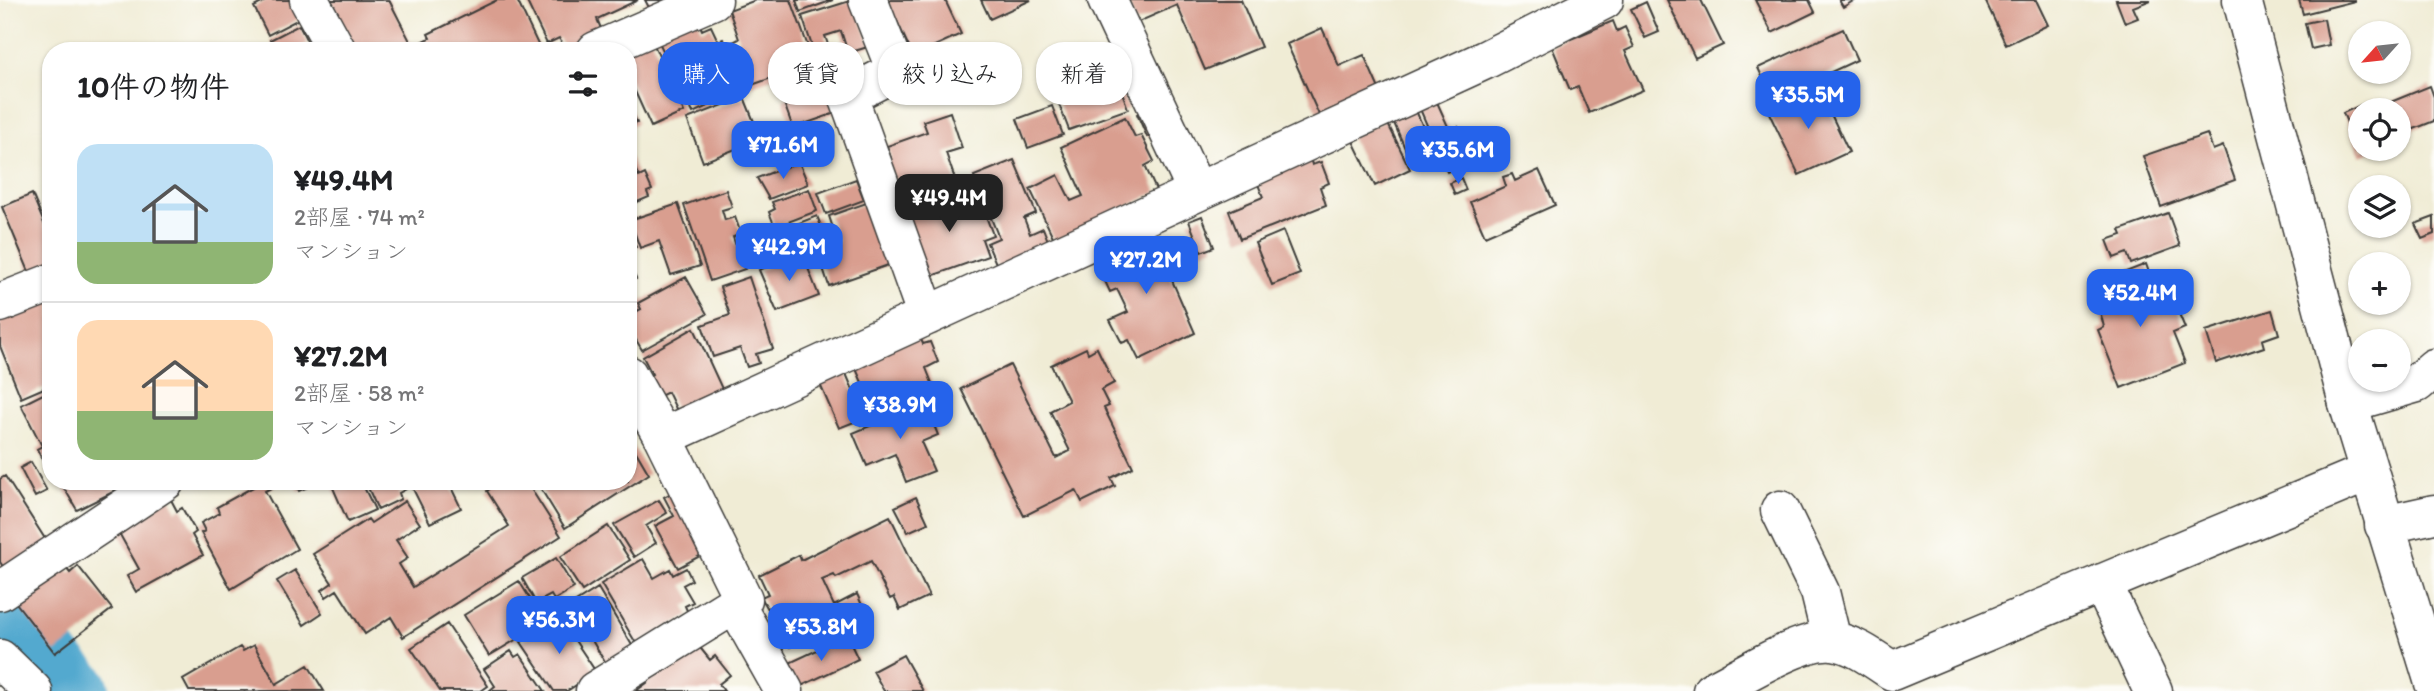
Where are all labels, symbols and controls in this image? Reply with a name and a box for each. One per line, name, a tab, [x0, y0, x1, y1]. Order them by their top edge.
north arrow	[2348, 21, 2412, 84]
map controls	[2348, 21, 2411, 392]
chip: 購入	[658, 42, 754, 105]
chip: 賃貸	[768, 42, 864, 105]
chip: 絞り込み	[878, 42, 1022, 105]
chip: 新着	[1036, 42, 1132, 105]
icon: filters	[564, 65, 602, 103]
text: 10件の物件	[77, 68, 229, 105]
pin: ¥35.5M	[1751, 72, 1865, 131]
text: ¥35.5M	[1771, 80, 1845, 108]
button: locate	[2348, 98, 2411, 161]
pin: ¥71.6M	[726, 122, 840, 181]
pin: ¥35.6M	[1401, 127, 1515, 186]
text: ¥71.6M	[748, 130, 818, 158]
text: ¥35.6M	[1421, 135, 1495, 163]
text: ¥49.4M	[294, 161, 394, 198]
icon: home	[133, 172, 217, 256]
pin: ¥49.4M	[892, 174, 1006, 234]
button: layers	[2348, 175, 2411, 238]
text: ¥49.4M	[911, 183, 987, 211]
text: 2部屋 · 74 m²	[294, 203, 425, 231]
pin: ¥42.9M	[732, 224, 846, 283]
text: ¥42.9M	[752, 232, 826, 260]
pin: ¥27.2M	[1089, 236, 1203, 296]
text: マンション	[294, 237, 408, 265]
text: ¥27.2M	[1110, 245, 1182, 273]
button: +	[2348, 252, 2411, 315]
pin: ¥52.4M	[2083, 270, 2197, 329]
text: ¥52.4M	[2103, 278, 2177, 306]
button: −	[2348, 329, 2411, 392]
text: ¥27.2M	[294, 337, 388, 374]
icon: home	[133, 348, 217, 432]
text: 2部屋 · 58 m²	[294, 379, 424, 407]
pin: ¥38.9M	[843, 382, 957, 441]
text: ¥38.9M	[863, 390, 937, 418]
text: マンション	[294, 413, 408, 441]
pin: ¥56.3M	[502, 596, 616, 656]
pin: ¥53.8M	[764, 604, 878, 663]
text: ¥56.3M	[522, 605, 596, 633]
text: ¥53.8M	[784, 612, 858, 640]

